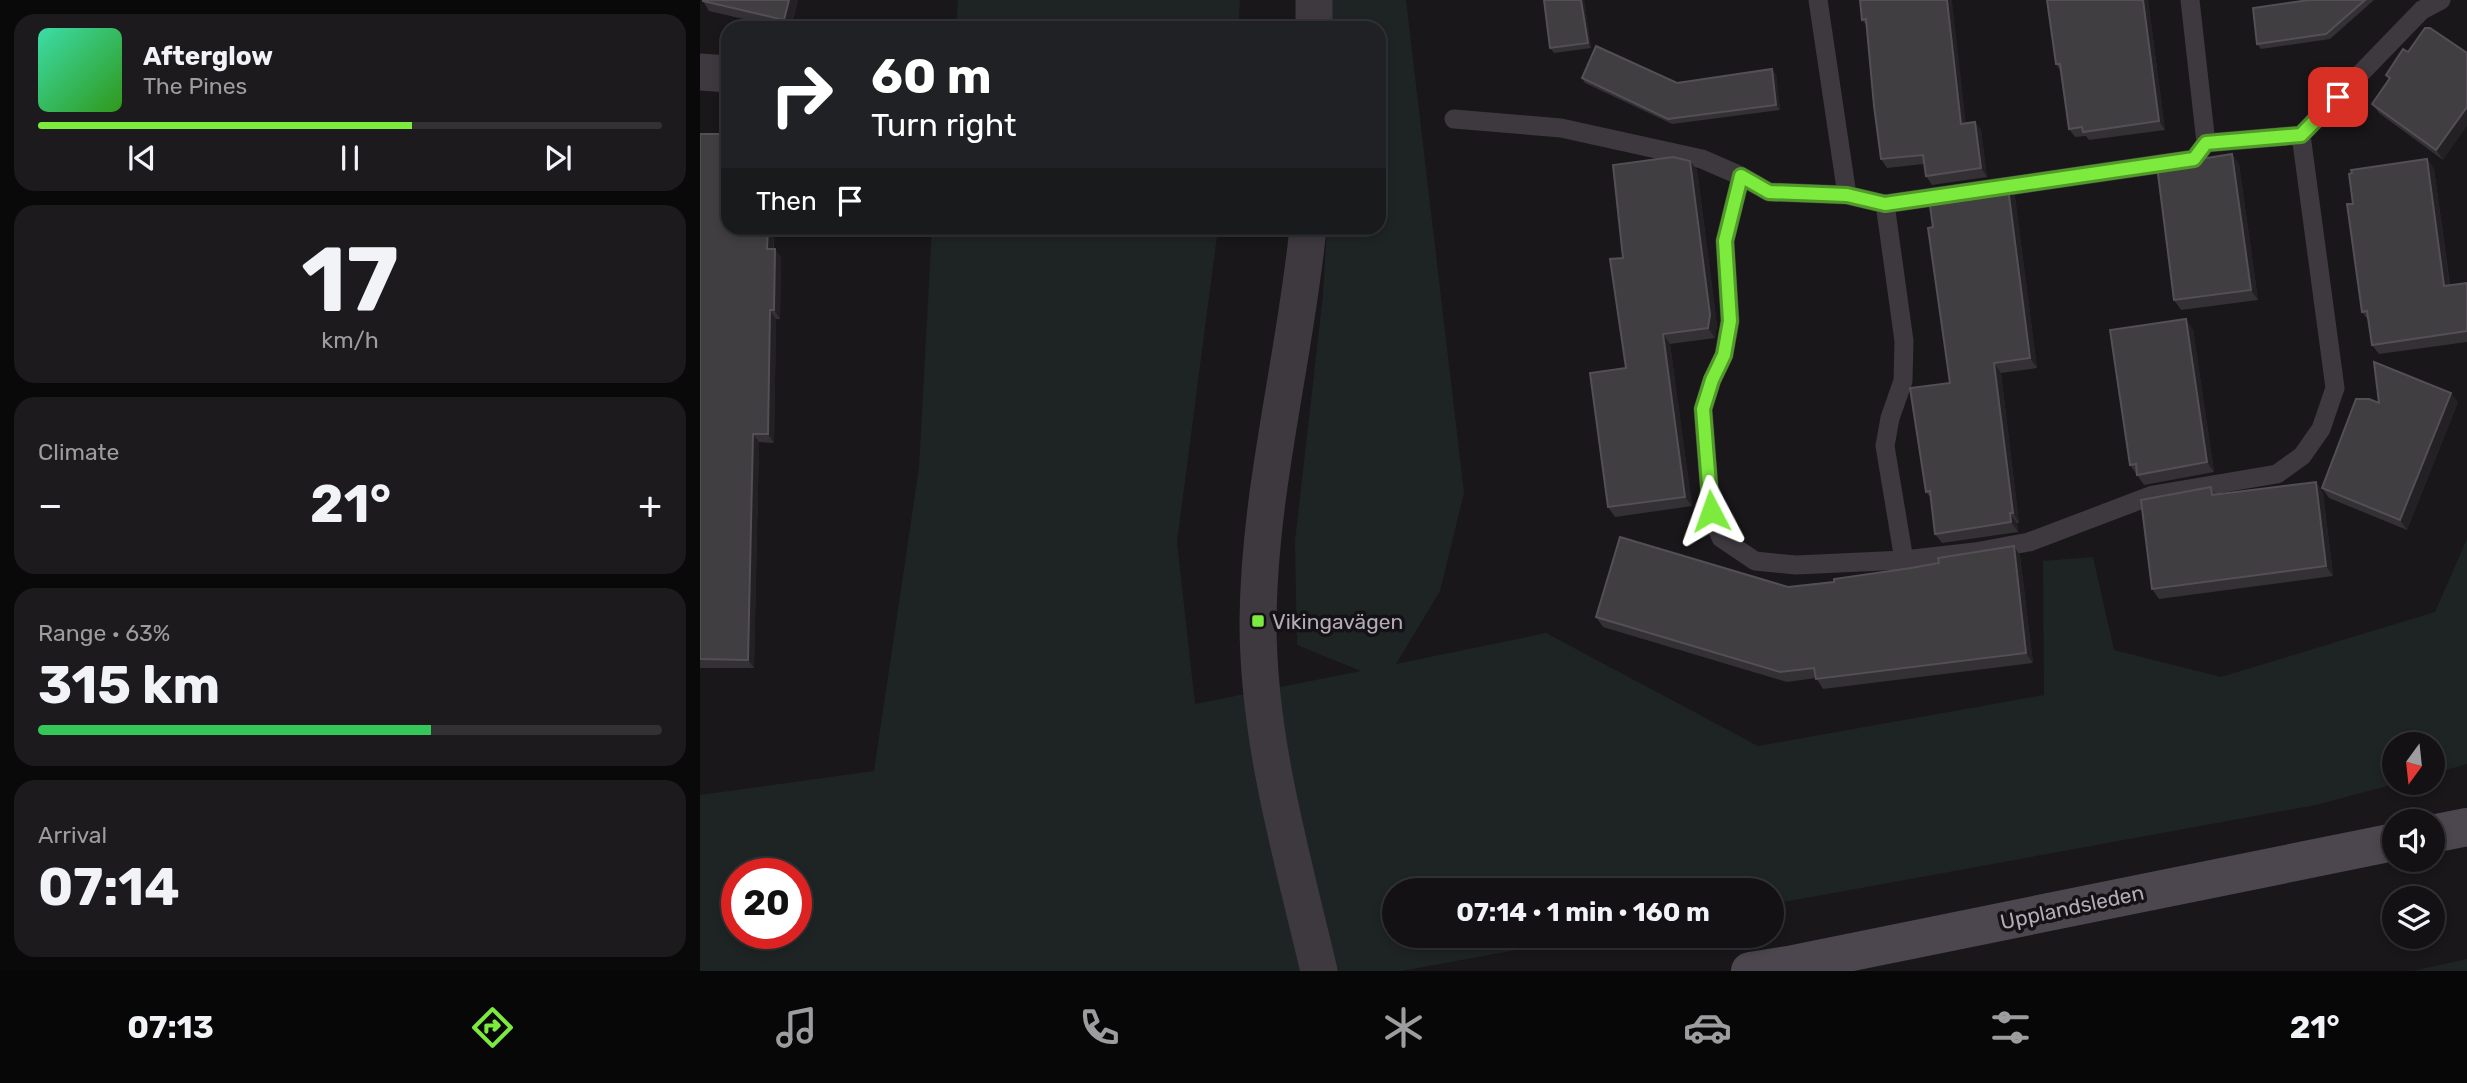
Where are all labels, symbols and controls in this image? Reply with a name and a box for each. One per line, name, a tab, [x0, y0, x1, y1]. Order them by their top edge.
text: Afterglow	[143, 41, 273, 72]
text: 60 m	[871, 47, 992, 105]
icon: right	[756, 49, 847, 140]
pin	[2308, 67, 2368, 127]
text: The Pines	[143, 72, 247, 100]
icon: arrive	[2319, 78, 2357, 116]
text: Turn right	[871, 106, 1016, 144]
icon: previous	[123, 139, 161, 177]
icon: pause	[331, 139, 369, 177]
icon: next	[539, 139, 577, 177]
icon: arrive	[831, 182, 869, 220]
text: Then	[756, 186, 817, 217]
text: 17	[301, 226, 399, 334]
text: km/h	[321, 326, 379, 354]
text: Climate	[38, 438, 119, 466]
text: 21°	[310, 473, 391, 535]
position arrow	[1674, 474, 1748, 548]
text: −	[38, 482, 63, 528]
text: +	[638, 482, 662, 528]
place label: Vikingavägen	[1272, 609, 1403, 634]
marker: Vikingavägen	[1250, 613, 1266, 629]
text: Range · 63%	[38, 619, 170, 647]
text: 315 km	[38, 654, 220, 716]
north arrow	[2382, 732, 2445, 794]
map controls	[2382, 732, 2445, 949]
button: sound	[2382, 809, 2445, 872]
text: Arrival	[38, 821, 107, 849]
text: 07:14	[38, 856, 180, 918]
speed limit sign: 20	[721, 858, 812, 949]
street label: Upplandsleden	[1998, 880, 2146, 934]
button: layers	[2382, 886, 2445, 949]
text: 07:14 · 1 min · 160 m	[1456, 897, 1710, 928]
icon: directions	[468, 1003, 517, 1052]
icon: music	[772, 1003, 821, 1052]
icon: phone	[1075, 1003, 1124, 1052]
icon: climate	[1379, 1003, 1428, 1052]
icon: car	[1683, 1003, 1732, 1052]
icon: filters	[1986, 1003, 2035, 1052]
text: 07:13	[127, 1008, 214, 1046]
text: 21°	[2290, 1008, 2340, 1046]

